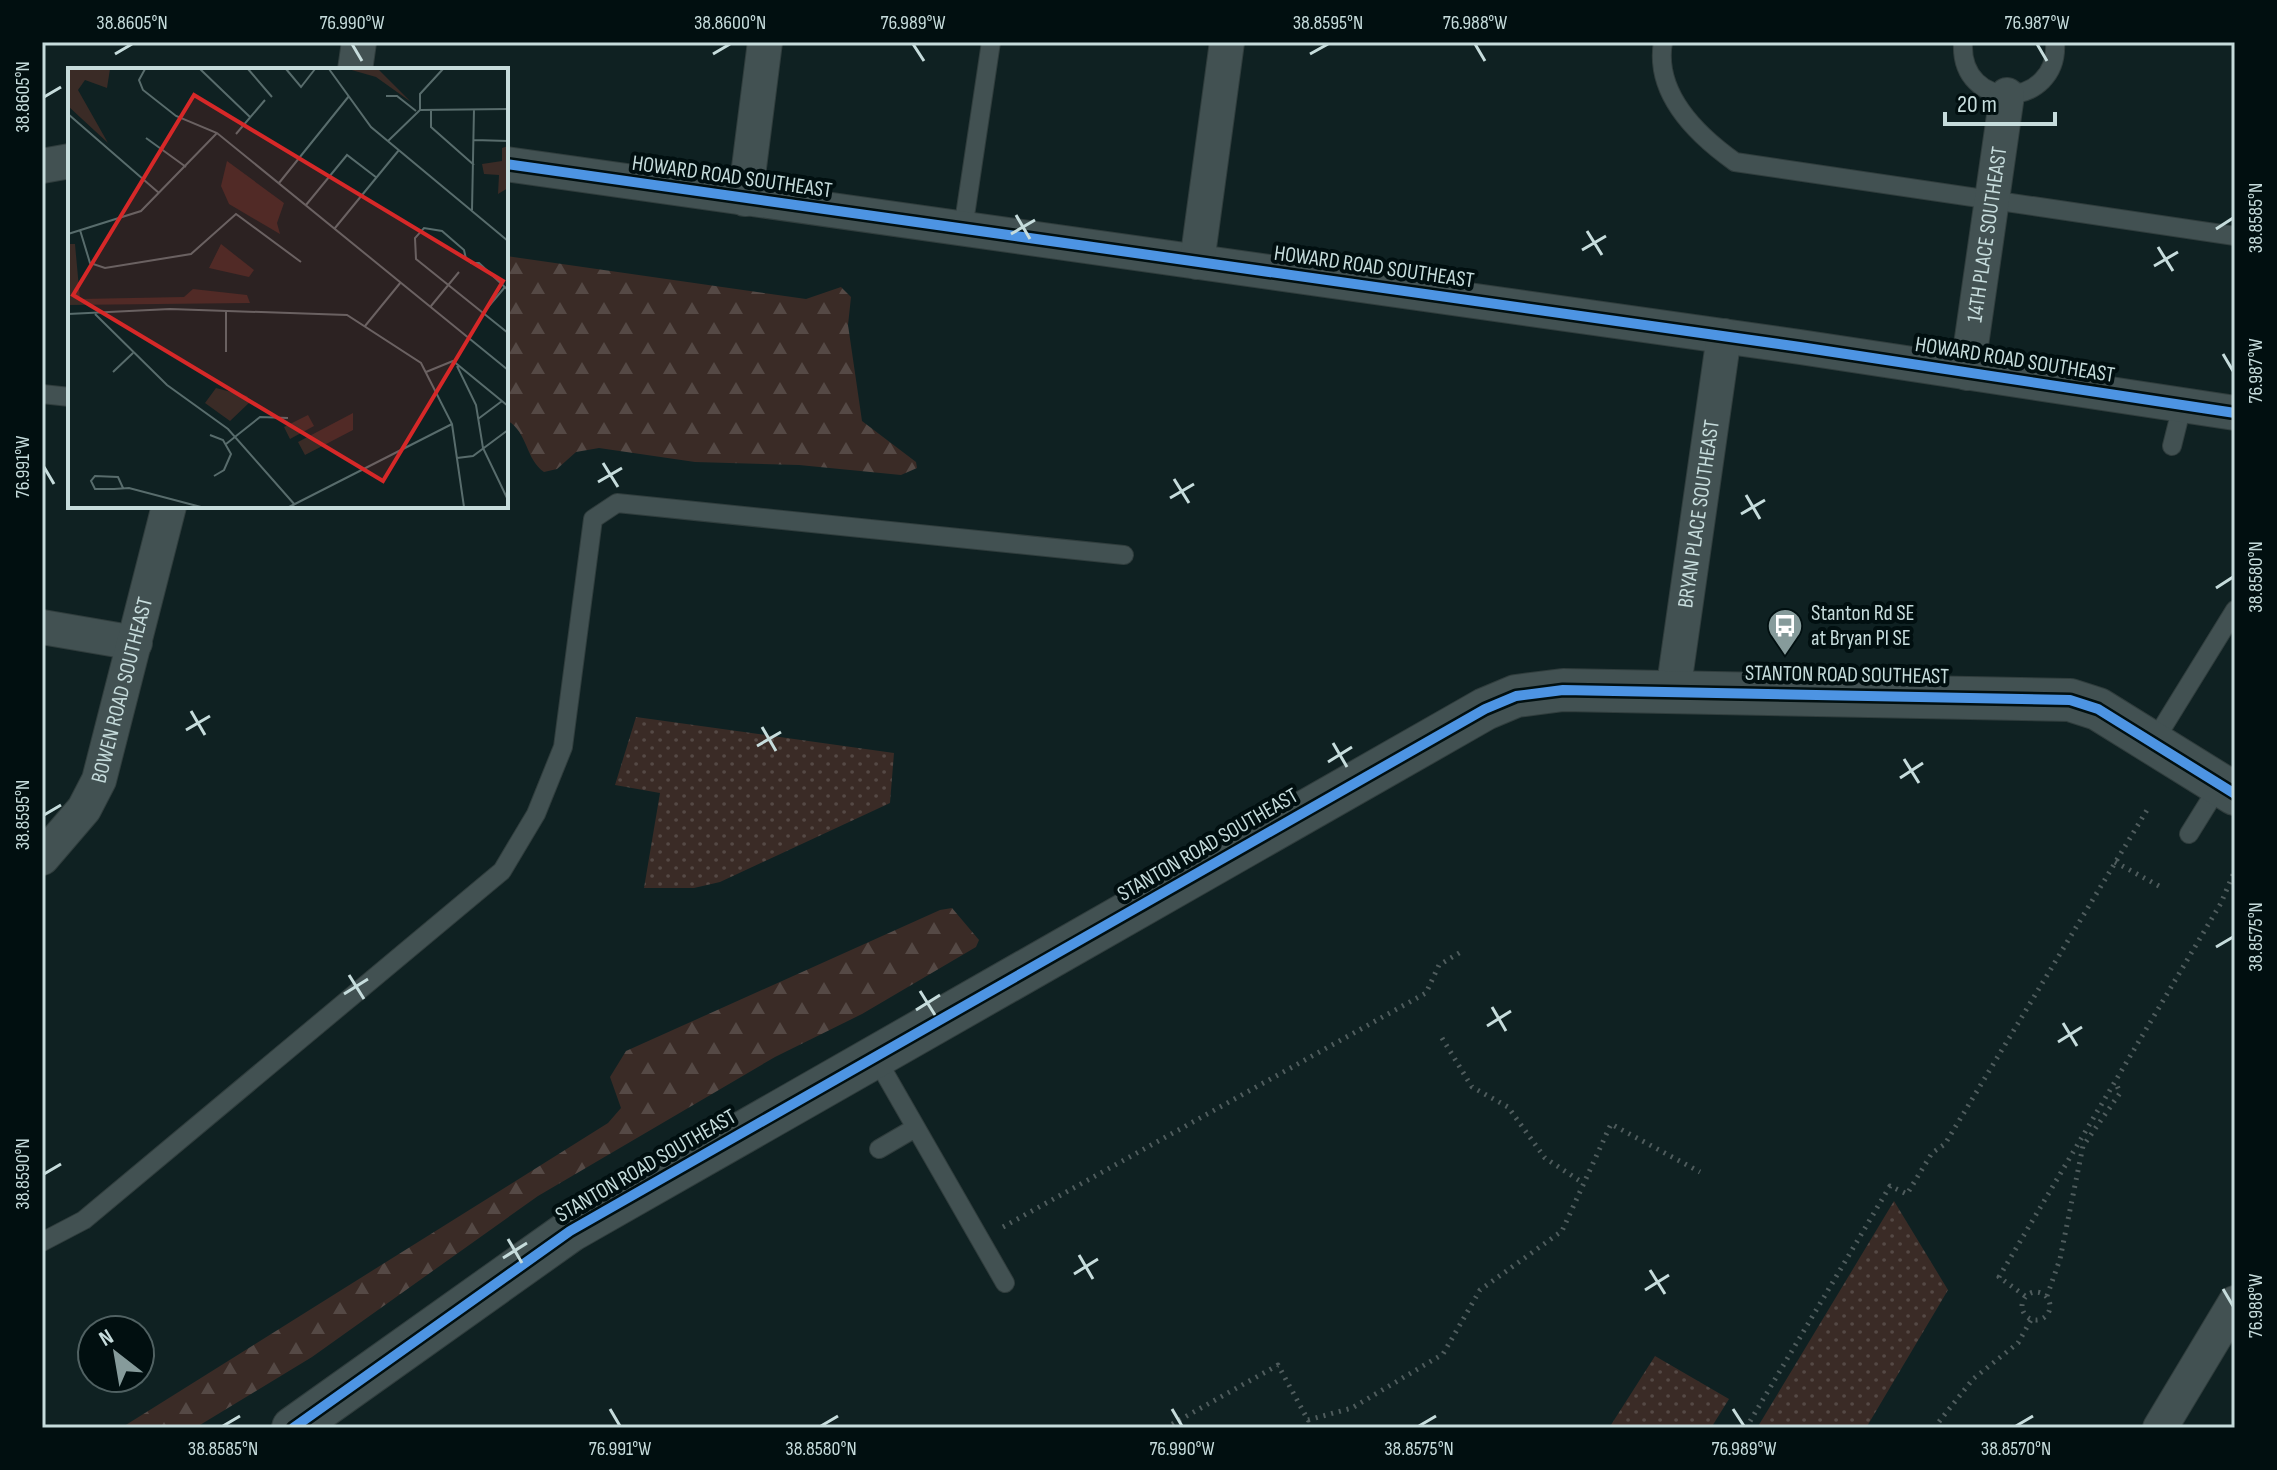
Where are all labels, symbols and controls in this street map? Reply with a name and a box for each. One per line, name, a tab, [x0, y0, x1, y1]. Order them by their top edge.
text: 38.8605°N	[96, 11, 168, 35]
text: 76.990°W	[319, 11, 385, 35]
text: 38.8600°N	[694, 11, 766, 35]
text: 76.989°W	[880, 11, 946, 35]
text: 38.8595°N	[1293, 11, 1363, 35]
text: 76.988°W	[1443, 11, 1507, 35]
text: 76.987°W	[2005, 11, 2069, 35]
text: 38.8605°N	[11, 61, 35, 133]
inset map	[68, 68, 508, 508]
scale bar	[1945, 76, 2055, 126]
text: 20 m	[1957, 90, 1997, 119]
street label: 14TH PLACE SOUTHEAST	[1961, 145, 2013, 324]
street label: HOWARD ROAD SOUTHEAST	[630, 150, 834, 204]
text: 38.8585°N	[2244, 183, 2268, 253]
street label: HOWARD ROAD SOUTHEAST	[1272, 240, 1476, 294]
street label: HOWARD ROAD SOUTHEAST	[1913, 331, 2117, 389]
text: 76.987°W	[2244, 339, 2268, 403]
street label: BRYAN PLACE SOUTHEAST	[1672, 418, 1725, 610]
text: 76.991°W	[11, 436, 35, 498]
text: 38.8580°N	[2244, 541, 2268, 613]
street label: BOWEN ROAD SOUTHEAST	[85, 594, 159, 786]
place label: Stanton Rd SE at Bryan Pl SE	[1811, 600, 1915, 652]
bus stop icon: Stanton Rd SE at Bryan Pl SE	[1766, 607, 1804, 657]
street label: STANTON ROAD SOUTHEAST	[1745, 660, 1949, 690]
text: 38.8595°N	[11, 780, 35, 850]
street label: STANTON ROAD SOUTHEAST	[1113, 782, 1303, 908]
text: 38.8575°N	[2244, 902, 2268, 972]
street label: STANTON ROAD SOUTHEAST	[551, 1103, 741, 1229]
text: 38.8590°N	[11, 1138, 35, 1210]
text: 76.988°W	[2244, 1274, 2268, 1338]
north arrow	[76, 1314, 156, 1394]
text: N	[94, 1324, 118, 1353]
text: 38.8585°N	[188, 1437, 258, 1461]
text: 76.991°W	[589, 1437, 651, 1461]
text: 38.8580°N	[785, 1437, 857, 1461]
text: 76.990°W	[1149, 1437, 1215, 1461]
text: 38.8575°N	[1384, 1437, 1454, 1461]
text: 76.989°W	[1711, 1437, 1777, 1461]
text: 38.8570°N	[1981, 1437, 2051, 1461]

